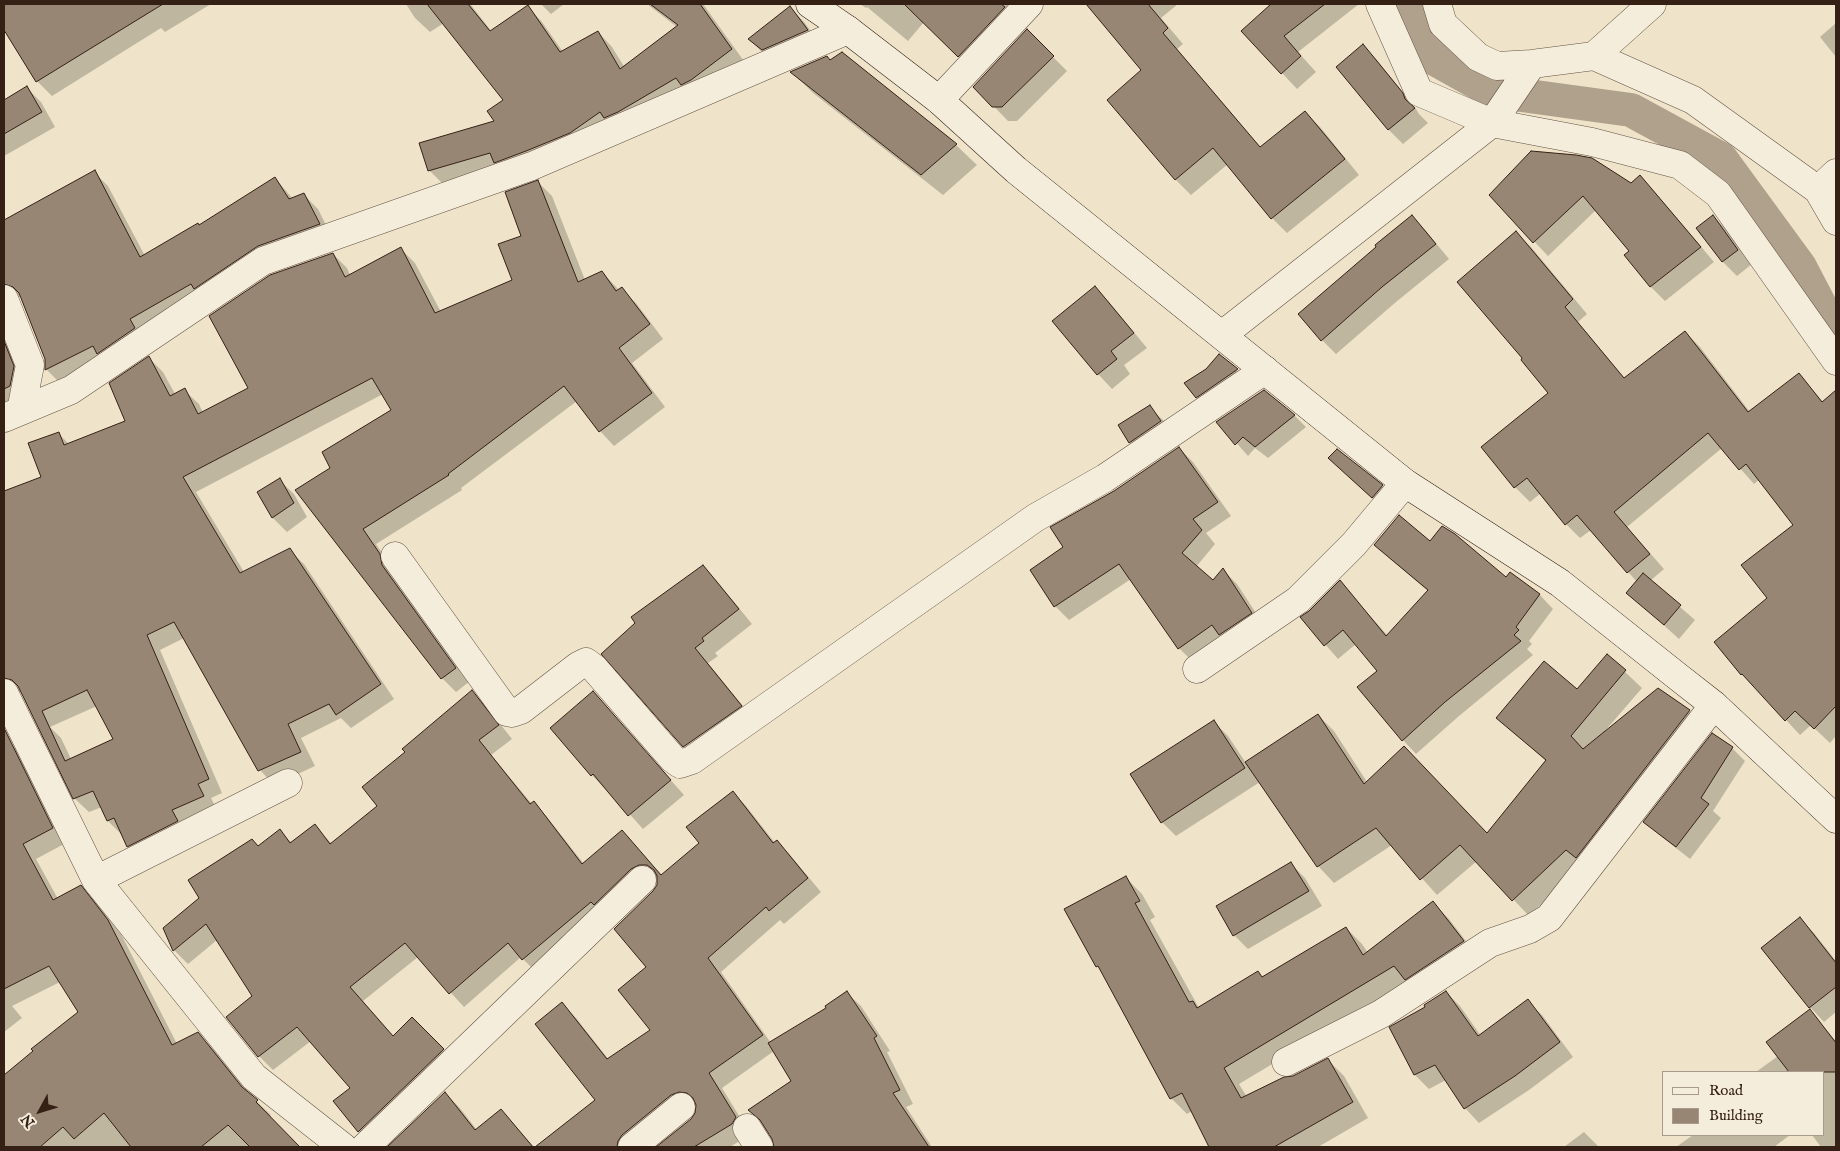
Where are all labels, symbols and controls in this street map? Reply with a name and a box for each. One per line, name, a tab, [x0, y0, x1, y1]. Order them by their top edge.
legend	[1662, 1071, 1825, 1136]
text: Road	[1709, 1081, 1743, 1100]
north arrow	[15, 1086, 65, 1136]
text: Building	[1709, 1106, 1763, 1125]
text: N	[18, 1110, 39, 1131]

